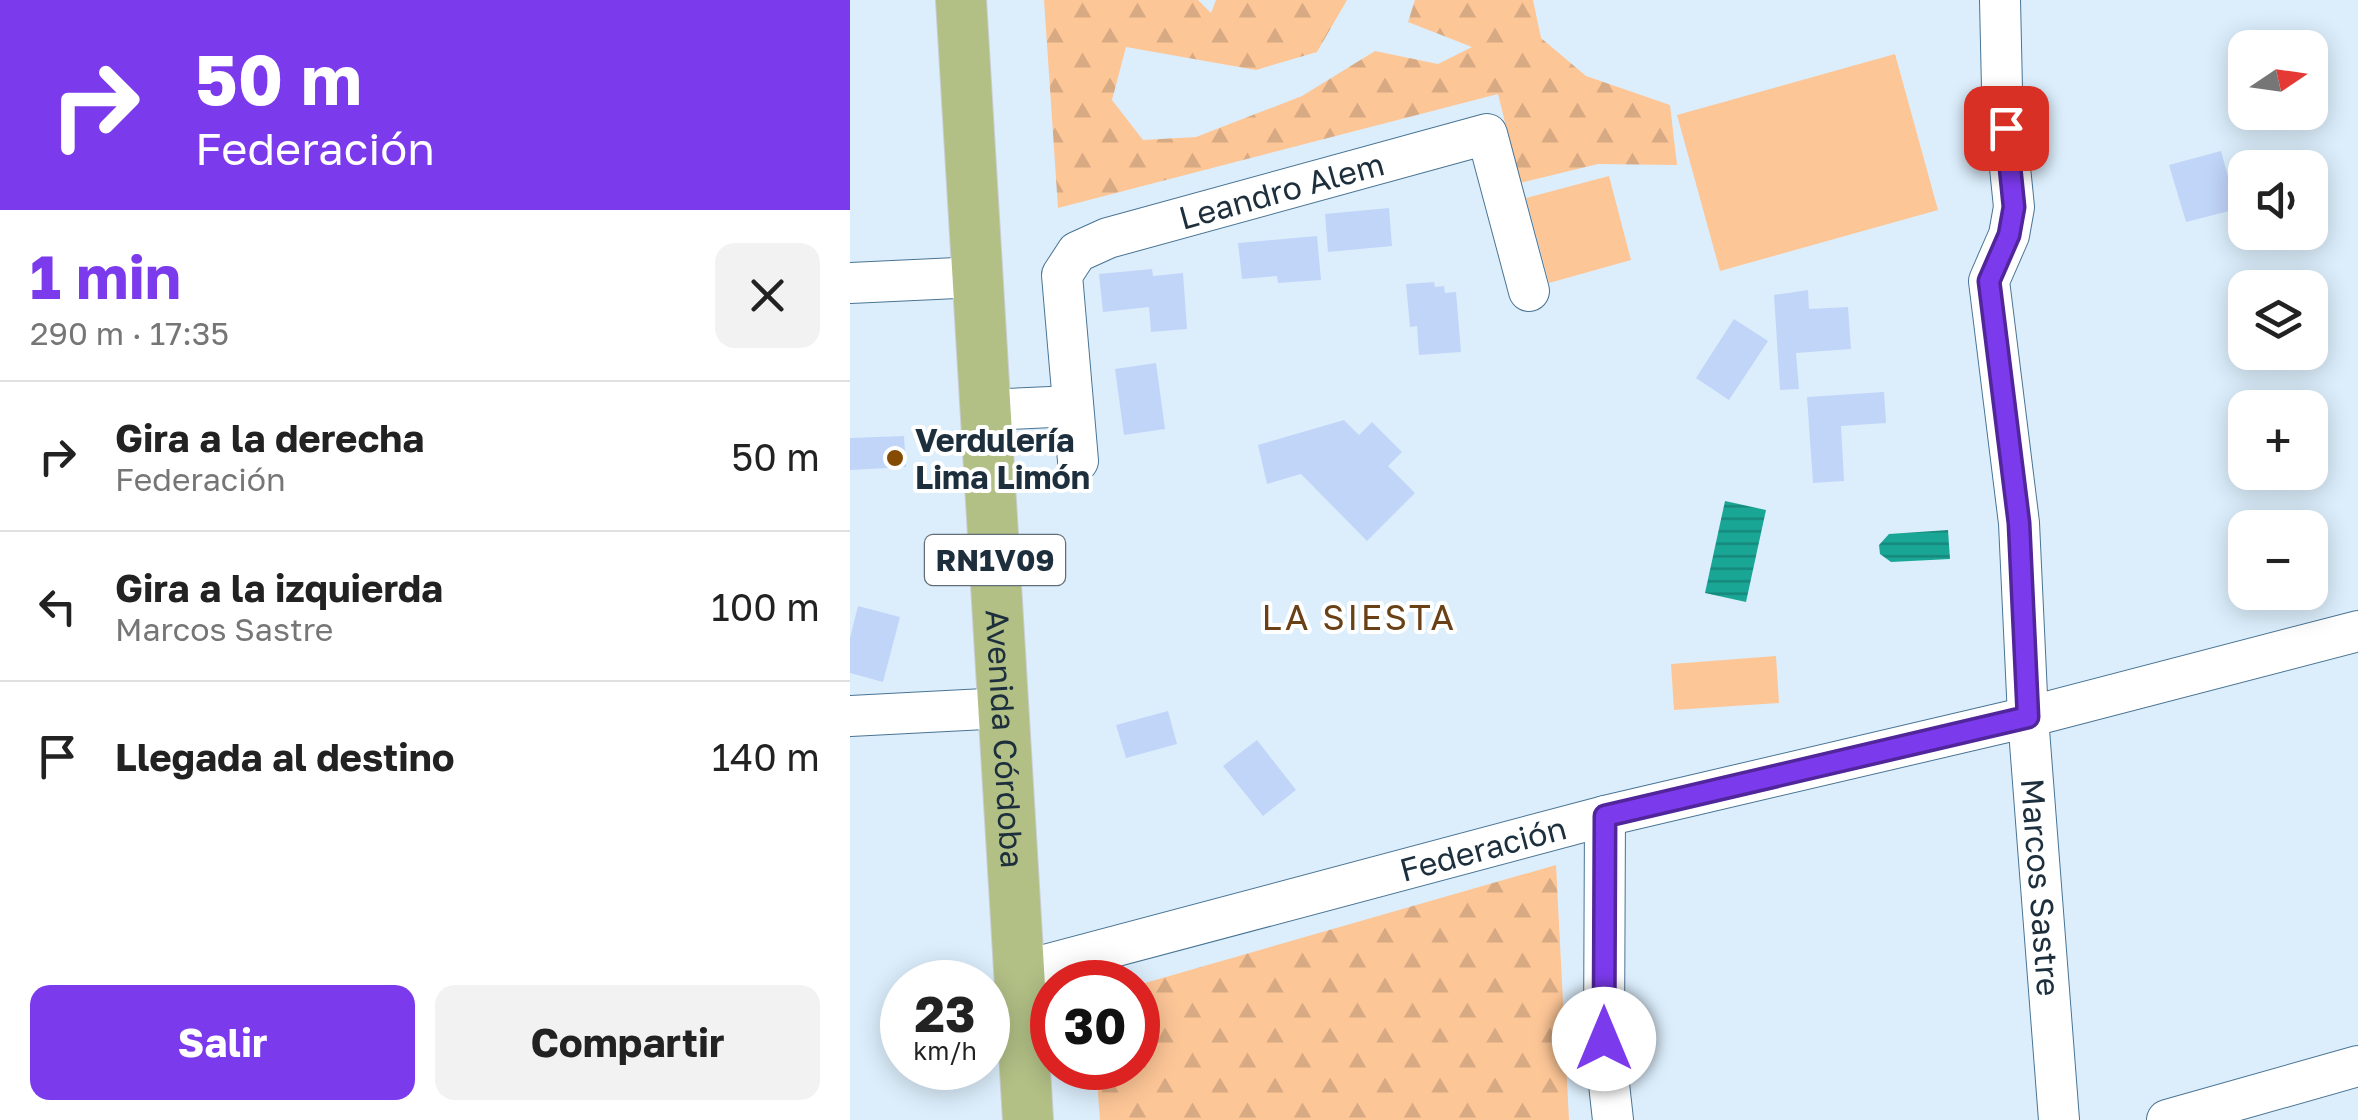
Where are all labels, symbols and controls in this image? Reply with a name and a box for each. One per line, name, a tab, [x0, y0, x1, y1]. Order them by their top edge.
north arrow	[2228, 30, 2328, 130]
map controls	[2228, 30, 2328, 610]
text: 50 m	[195, 36, 362, 120]
icon: right	[30, 40, 160, 170]
pin	[1964, 86, 2049, 171]
icon: arrive	[1979, 101, 2034, 156]
text: Federación	[195, 121, 435, 175]
street label: Leandro Alem	[1175, 144, 1388, 237]
button: sound	[2228, 150, 2328, 250]
text: 1 min	[30, 240, 181, 312]
button: close	[715, 243, 820, 348]
button: layers	[2228, 270, 2328, 370]
text: 290 m · 17:35	[30, 314, 229, 352]
button: +	[2228, 390, 2328, 490]
text: Gira a la derecha	[115, 415, 424, 460]
place label: Verdulería Lima Limón	[915, 421, 1090, 496]
icon: right	[30, 429, 85, 484]
text: 50 m	[731, 434, 820, 479]
marker: Verdulería Lima Limón	[884, 447, 906, 469]
text: Federación	[115, 460, 286, 498]
button: −	[2228, 510, 2328, 610]
road number: RN1V09	[925, 535, 1065, 585]
text: Gira a la izquierda	[115, 565, 443, 610]
icon: left	[30, 579, 85, 634]
text: 100 m	[711, 584, 820, 629]
district label: LA SIESTA	[1262, 596, 1456, 638]
street label: Avenida Córdoba	[978, 608, 1032, 869]
text: Marcos Sastre	[115, 610, 333, 648]
icon: arrive	[30, 729, 85, 784]
text: Llegada al destino	[115, 734, 455, 779]
text: 140 m	[712, 734, 820, 779]
street label: Marcos Sastre	[2014, 777, 2068, 998]
street label: Federación	[1395, 808, 1570, 889]
speed limit sign: 30	[1030, 960, 1160, 1090]
text: 23	[914, 983, 975, 1043]
button: Salir	[30, 985, 415, 1100]
button: Compartir	[435, 985, 820, 1100]
position arrow	[1552, 987, 1656, 1091]
text: km/h	[913, 1035, 977, 1066]

